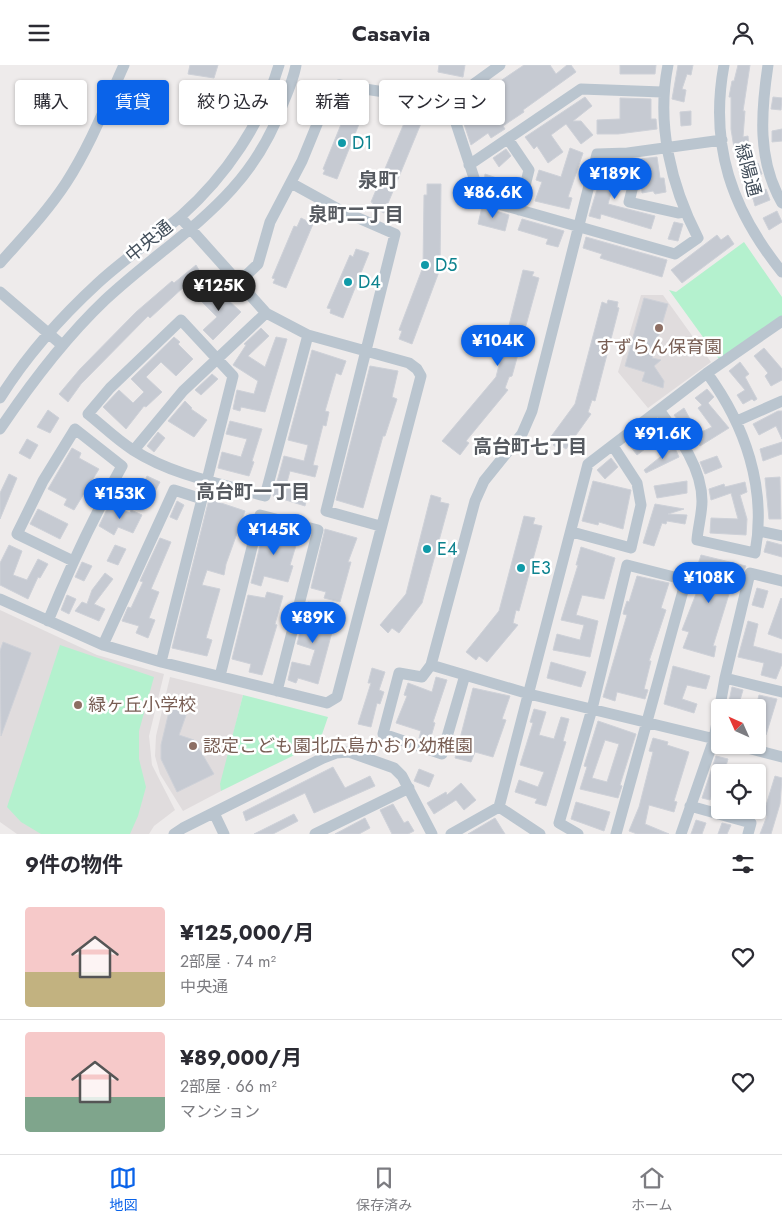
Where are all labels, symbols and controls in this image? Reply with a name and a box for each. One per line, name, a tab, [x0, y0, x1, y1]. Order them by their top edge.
text: Casavia	[352, 17, 430, 49]
icon: menu	[25, 19, 53, 47]
icon: person	[729, 19, 757, 47]
chip: 購入	[15, 80, 87, 125]
chip: 賃貸	[97, 80, 169, 125]
chip: 絞り込み	[179, 80, 287, 125]
chip: 新着	[297, 80, 369, 125]
chip: マンション	[379, 80, 505, 125]
place label: D1	[352, 130, 372, 156]
marker: D1	[336, 137, 348, 149]
street label: 緑陽通	[728, 141, 768, 199]
pin: ¥189K	[580, 157, 650, 200]
text: ¥189K	[590, 162, 640, 185]
district label: 泉町	[358, 166, 398, 195]
pin: ¥86.6K	[452, 177, 534, 219]
text: ¥86.6K	[464, 181, 522, 204]
district label: 泉町二丁目	[308, 201, 404, 228]
street label: 中央通	[120, 214, 178, 268]
place label: D5	[435, 252, 457, 278]
marker: D5	[419, 259, 431, 271]
pin: ¥125K	[184, 269, 254, 312]
place label: D4	[358, 269, 381, 295]
text: ¥125K	[194, 274, 244, 297]
marker: D4	[342, 276, 354, 288]
marker: すずらん保育園	[653, 322, 665, 334]
pin: ¥104K	[463, 325, 533, 367]
text: ¥104K	[472, 329, 524, 352]
place label: すずらん保育園	[596, 334, 722, 360]
pin: ¥91.6K	[622, 417, 704, 460]
text: ¥91.6K	[635, 422, 691, 445]
district label: 高台町七丁目	[473, 433, 587, 460]
pin: ¥153K	[85, 477, 155, 520]
district label: 高台町一丁目	[196, 478, 310, 505]
text: ¥153K	[95, 482, 145, 505]
pin: ¥145K	[239, 513, 309, 556]
text: ¥145K	[248, 518, 300, 541]
place label: E4	[437, 536, 457, 562]
marker: E4	[421, 543, 433, 555]
place label: E3	[531, 555, 551, 581]
pin: ¥108K	[674, 561, 744, 604]
marker: E3	[515, 562, 527, 574]
text: ¥108K	[684, 566, 734, 589]
pin: ¥89K	[283, 601, 343, 644]
text: ¥89K	[292, 606, 334, 629]
place label: 緑ヶ丘小学校	[88, 692, 196, 718]
marker: 緑ヶ丘小学校	[72, 699, 84, 711]
north arrow	[711, 699, 766, 754]
map controls	[711, 699, 766, 819]
place label: 認定こども園北広島かおり幼稚園	[203, 733, 473, 759]
marker: 認定こども園北広島かおり幼稚園	[187, 740, 199, 752]
button: locate	[711, 764, 766, 819]
text: 9件の物件	[25, 850, 123, 880]
icon: filters	[729, 850, 757, 878]
text: ¥125,000/月	[180, 918, 314, 948]
icon: home	[65, 927, 125, 987]
icon: heart	[729, 943, 757, 971]
text: 2部屋 · 74 m²	[180, 950, 276, 973]
text: 中央通	[180, 975, 228, 998]
text: ¥89,000/月	[180, 1043, 302, 1073]
icon: home	[65, 1052, 125, 1112]
icon: heart	[729, 1068, 757, 1096]
text: 2部屋 · 66 m²	[180, 1075, 277, 1098]
text: マンション	[180, 1100, 260, 1123]
tab: 地図	[109, 1164, 137, 1215]
tab: 保存済み	[356, 1164, 412, 1215]
tab: ホーム	[631, 1164, 673, 1215]

